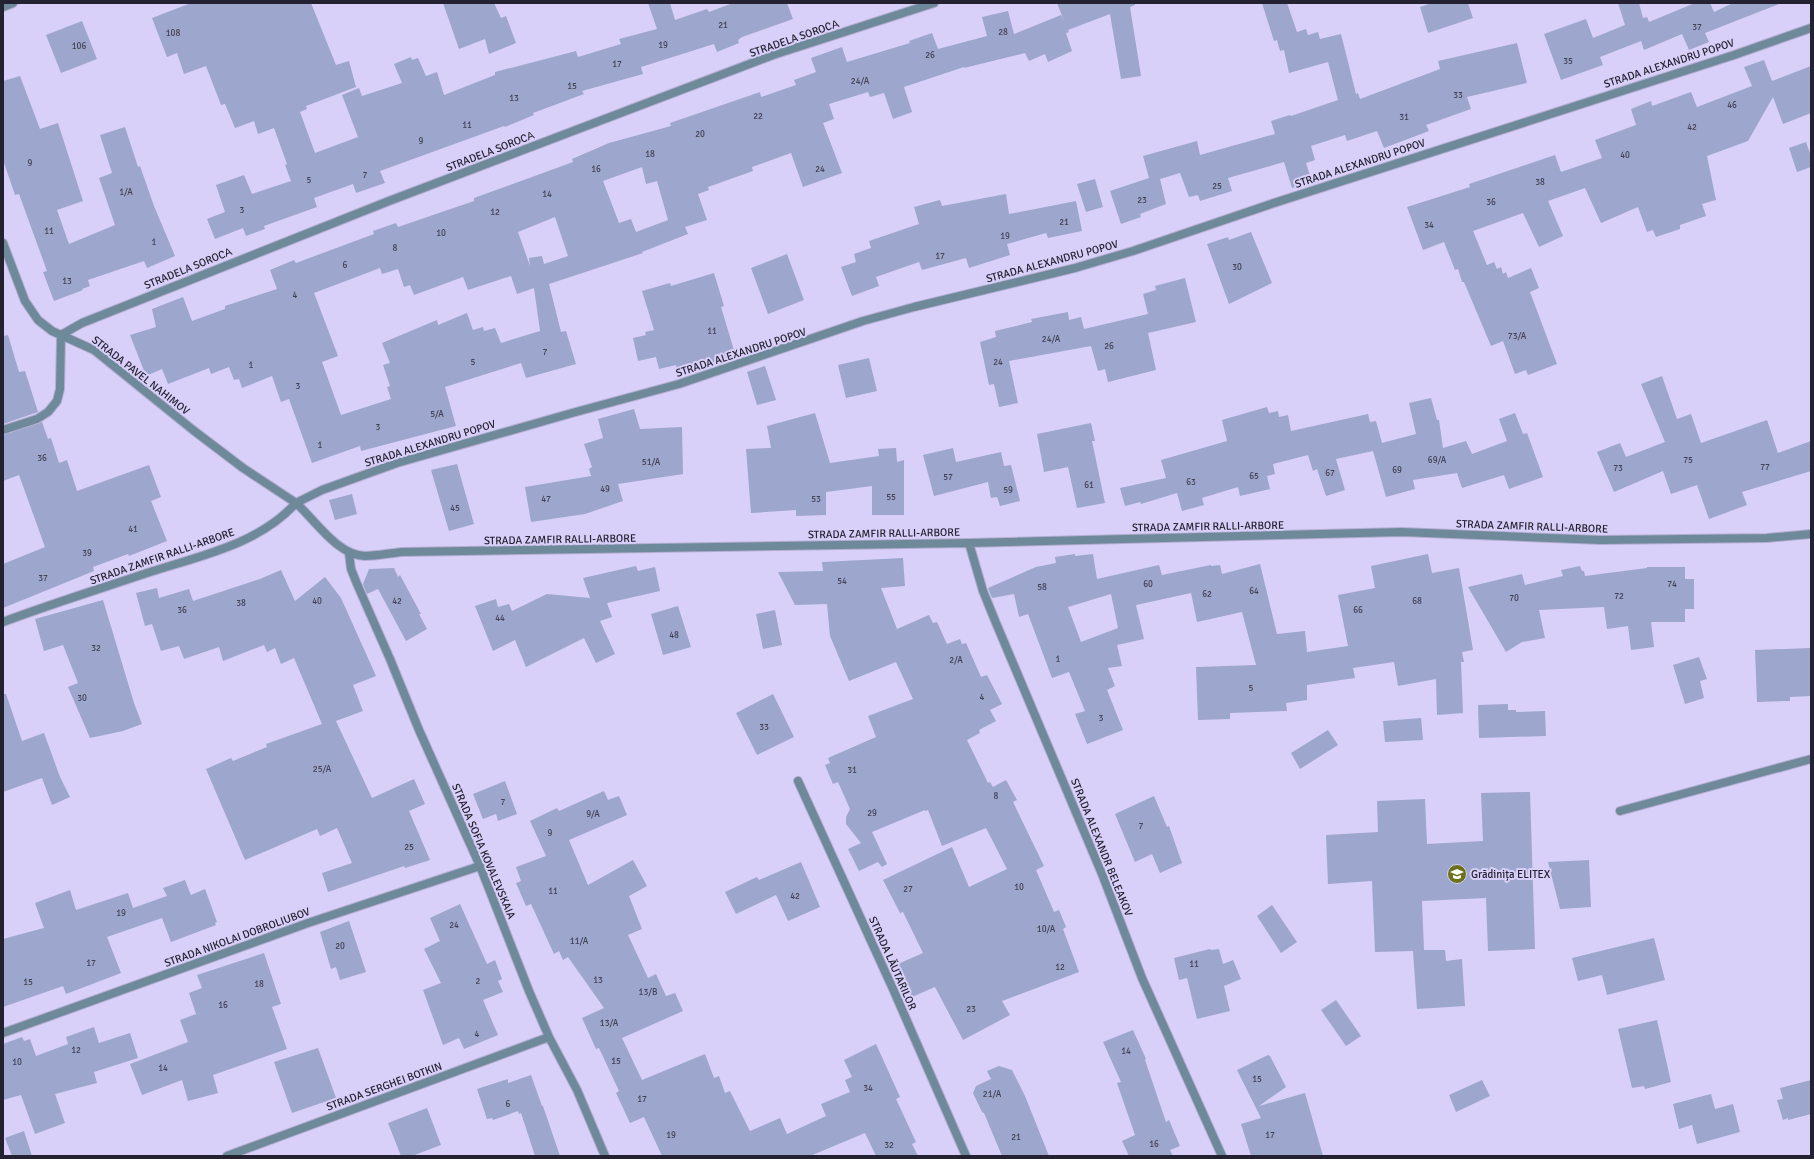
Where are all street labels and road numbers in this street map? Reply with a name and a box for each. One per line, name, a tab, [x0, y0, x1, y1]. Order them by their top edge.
street label: STRADELA SOROCА	[748, 17, 841, 60]
street label: STRADA ALEXANDRU POPOV	[1602, 36, 1737, 91]
street label: STRADELA SOROCА	[444, 128, 537, 174]
street label: STRADA ALEXANDRU POPOV	[1293, 136, 1428, 191]
street label: STRADA ALEXANDRU POPOV	[985, 237, 1120, 285]
street label: STRADELA SOROCА	[142, 245, 235, 292]
street label: STRADA ALEXANDRU POPOV	[674, 325, 809, 380]
street label: STRADA PAVEL NAHIMOV	[89, 333, 193, 418]
street label: STRADA ALEXANDRU POPOV	[363, 417, 498, 470]
street label: STRADA ZAMFIR RALLI-ARBORE	[1456, 517, 1608, 536]
street label: STRADA ZAMFIR RALLI-ARBORE	[1132, 519, 1284, 534]
street label: STRADA ZAMFIR RALLI-ARBORE	[88, 526, 236, 587]
street label: STRADA ZAMFIR RALLI-ARBORE	[808, 526, 960, 541]
street label: STRADA ZAMFIR RALLI-ARBORE	[484, 532, 636, 547]
street label: STRADA ALEXANDR BELEAKOV	[1068, 776, 1135, 919]
street label: STRADA SOFIA KOVALEVSKAIA	[449, 782, 518, 921]
street label: STRADA NIKOLAI DOBROLIUBOV	[163, 905, 312, 970]
street label: STRADA LĂUTARILOR	[866, 914, 920, 1012]
street label: STRADA SERGHEI BOTKIN	[325, 1059, 444, 1113]

